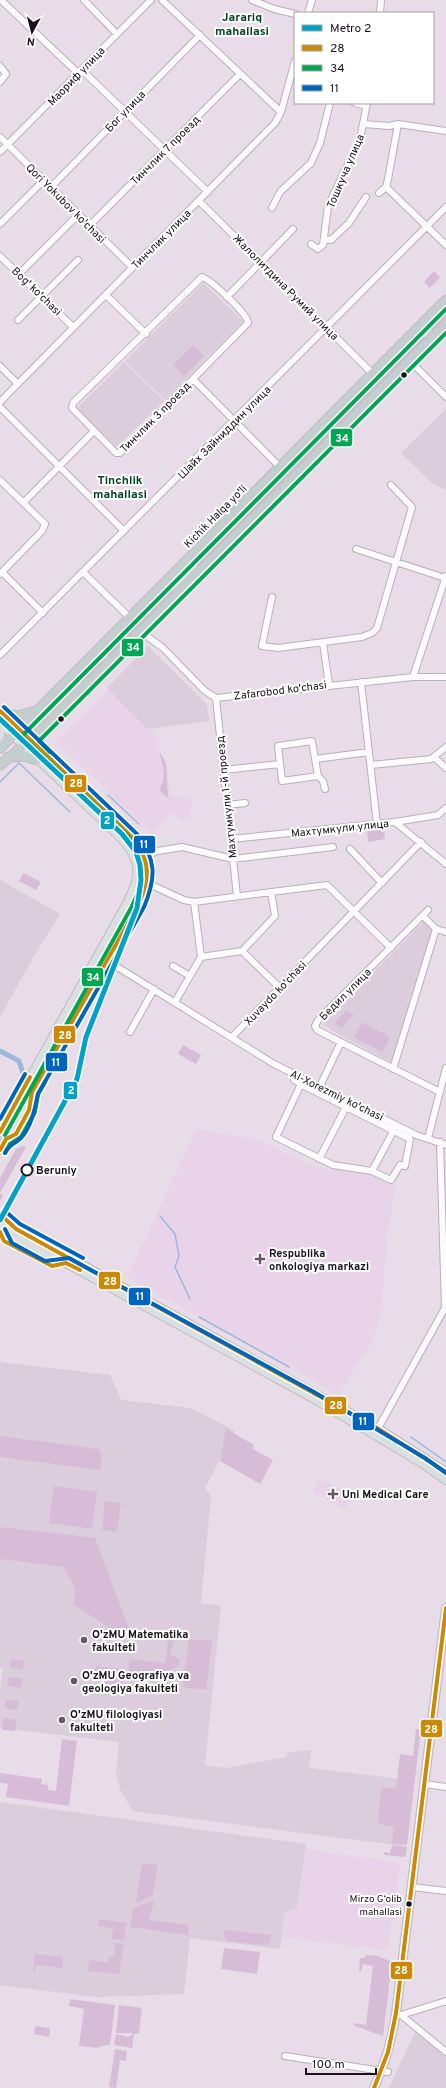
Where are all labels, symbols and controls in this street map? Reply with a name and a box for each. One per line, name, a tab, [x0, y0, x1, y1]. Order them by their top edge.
district label: Jarariq mahallasi	[215, 10, 269, 40]
north arrow	[12, 12, 52, 52]
legend	[294, 12, 434, 104]
text: Metro 2	[330, 21, 371, 37]
text: N	[26, 34, 36, 48]
text: 28	[330, 41, 345, 57]
street label: Маориф улица	[45, 44, 109, 109]
text: 34	[330, 61, 345, 77]
text: 11	[330, 81, 339, 97]
street label: Бог улица	[102, 88, 149, 135]
street label: Тинчлик 7 проезд	[128, 113, 203, 188]
street label: Тошкуча улица	[324, 132, 368, 211]
street label: Qori Yokubov ko'chasi	[22, 161, 108, 247]
street label: Тинчлик улица	[129, 207, 195, 273]
street label: Жалолитдина Румий улица	[229, 232, 341, 344]
street label: Bog' ko'chasi	[8, 264, 64, 319]
unlabelled marker	[399, 370, 409, 380]
street label: Тинчлик 3 проезд	[117, 379, 194, 456]
street label: Шайх Зайниддин улица	[175, 383, 274, 482]
line badge: 34	[330, 428, 353, 447]
text: 34	[335, 432, 349, 446]
district label: Tinchlik mahallasi	[93, 473, 147, 503]
street label: Kichik Halqa yo'li	[181, 482, 250, 551]
line badge: 34	[121, 638, 144, 657]
text: 34	[126, 641, 140, 655]
street label: Zafarobod ko'chasi	[233, 678, 327, 704]
unlabelled marker	[56, 714, 66, 724]
street label: Махтумкули 1-й проезд	[214, 735, 240, 859]
line badge: 28	[64, 774, 87, 793]
text: 28	[69, 777, 83, 791]
line badge: 2	[100, 811, 115, 830]
text: 2	[104, 814, 110, 828]
street label: Махтумкули улица	[290, 817, 390, 841]
line badge: 11	[133, 835, 156, 854]
text: 11	[140, 838, 148, 852]
street label: Xuvaydo ko'chasi	[241, 959, 310, 1029]
street label: Бедил улица	[317, 966, 375, 1024]
line badge: 34	[81, 967, 104, 987]
text: 34	[86, 971, 100, 985]
line badge: 28	[53, 1025, 76, 1044]
text: 28	[58, 1029, 72, 1043]
line badge: 11	[45, 1052, 68, 1072]
text: 11	[52, 1056, 60, 1070]
street label: Al-Xorezmiy ko'chasi	[288, 1067, 386, 1125]
line badge: 2	[63, 1081, 78, 1100]
text: 2	[68, 1084, 74, 1098]
marker: Beruniy	[20, 1163, 34, 1177]
place label: Beruniy	[36, 1164, 77, 1178]
place label: Respublika onkologiya markazi	[269, 1247, 369, 1274]
marker: Respublika onkologiya markazi	[254, 1253, 266, 1265]
line badge: 28	[98, 1271, 121, 1290]
text: 28	[103, 1275, 117, 1289]
line badge: 11	[128, 1287, 151, 1306]
text: 11	[136, 1290, 144, 1304]
line badge: 28	[324, 1396, 347, 1415]
text: 28	[329, 1399, 343, 1413]
line badge: 11	[352, 1412, 375, 1431]
text: 11	[359, 1415, 367, 1429]
marker: Uni Medical Care	[327, 1488, 339, 1500]
place label: Uni Medical Care	[342, 1488, 429, 1502]
place label: O'zMU Matematika fakulteti	[92, 1628, 188, 1655]
marker: O'zMU Matematika fakulteti	[79, 1635, 89, 1645]
place label: O'zMU Geografiya va geologiya fakulteti	[82, 1669, 189, 1696]
marker: O'zMU Geografiya va geologiya fakulteti	[69, 1676, 79, 1686]
place label: O'zMU filologiyasi fakulteti	[70, 1708, 162, 1735]
marker: O'zMU filologiyasi fakulteti	[57, 1715, 67, 1725]
line badge: 28	[420, 1719, 443, 1738]
text: 28	[424, 1723, 438, 1737]
place label: Mirzo G‘olib mahallasi	[350, 1893, 402, 1919]
marker: Mirzo G‘olib mahallasi	[404, 1899, 414, 1909]
line badge: 28	[390, 1961, 413, 1980]
text: 28	[394, 1964, 408, 1978]
scale bar	[306, 2050, 376, 2076]
text: 100 m	[312, 2057, 345, 2073]

